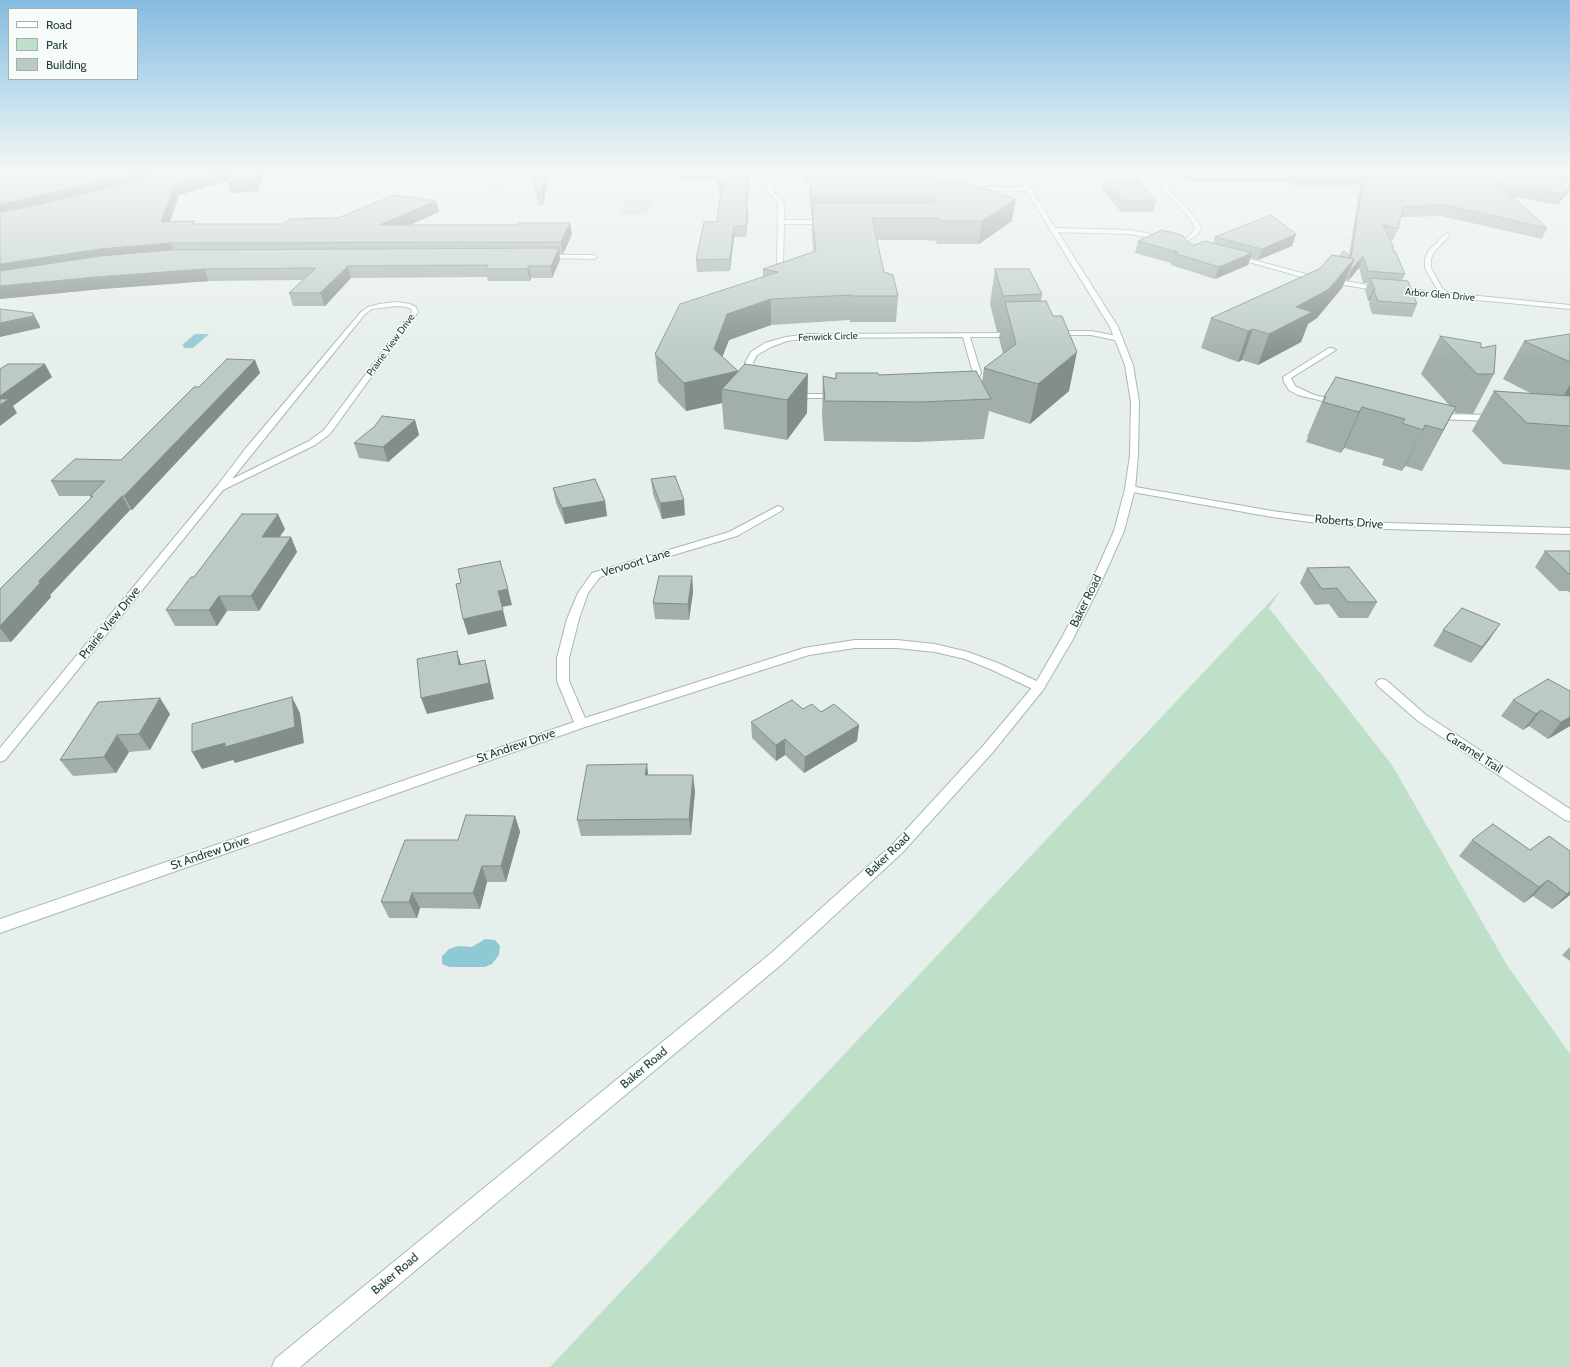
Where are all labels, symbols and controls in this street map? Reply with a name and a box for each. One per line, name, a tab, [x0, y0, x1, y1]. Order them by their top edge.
legend	[8, 8, 138, 80]
text: Road	[46, 17, 72, 32]
text: Park	[46, 37, 68, 52]
text: Building	[46, 57, 87, 72]
street label: Arbor Glen Drive	[1405, 286, 1475, 304]
street label: Prairie View Drive	[364, 312, 418, 378]
street label: Fenwick Circle	[798, 330, 858, 344]
street label: Roberts Drive	[1314, 512, 1384, 532]
street label: Vervoort Lane	[600, 546, 672, 580]
street label: Baker Road	[1067, 572, 1105, 630]
street label: Prairie View Drive	[76, 584, 144, 662]
street label: St Andrew Drive	[475, 726, 557, 766]
street label: Caramel Trail	[1443, 729, 1505, 777]
street label: Baker Road	[863, 830, 913, 880]
street label: St Andrew Drive	[169, 833, 251, 873]
street label: Baker Road	[618, 1044, 670, 1092]
street label: Baker Road	[369, 1250, 421, 1298]

